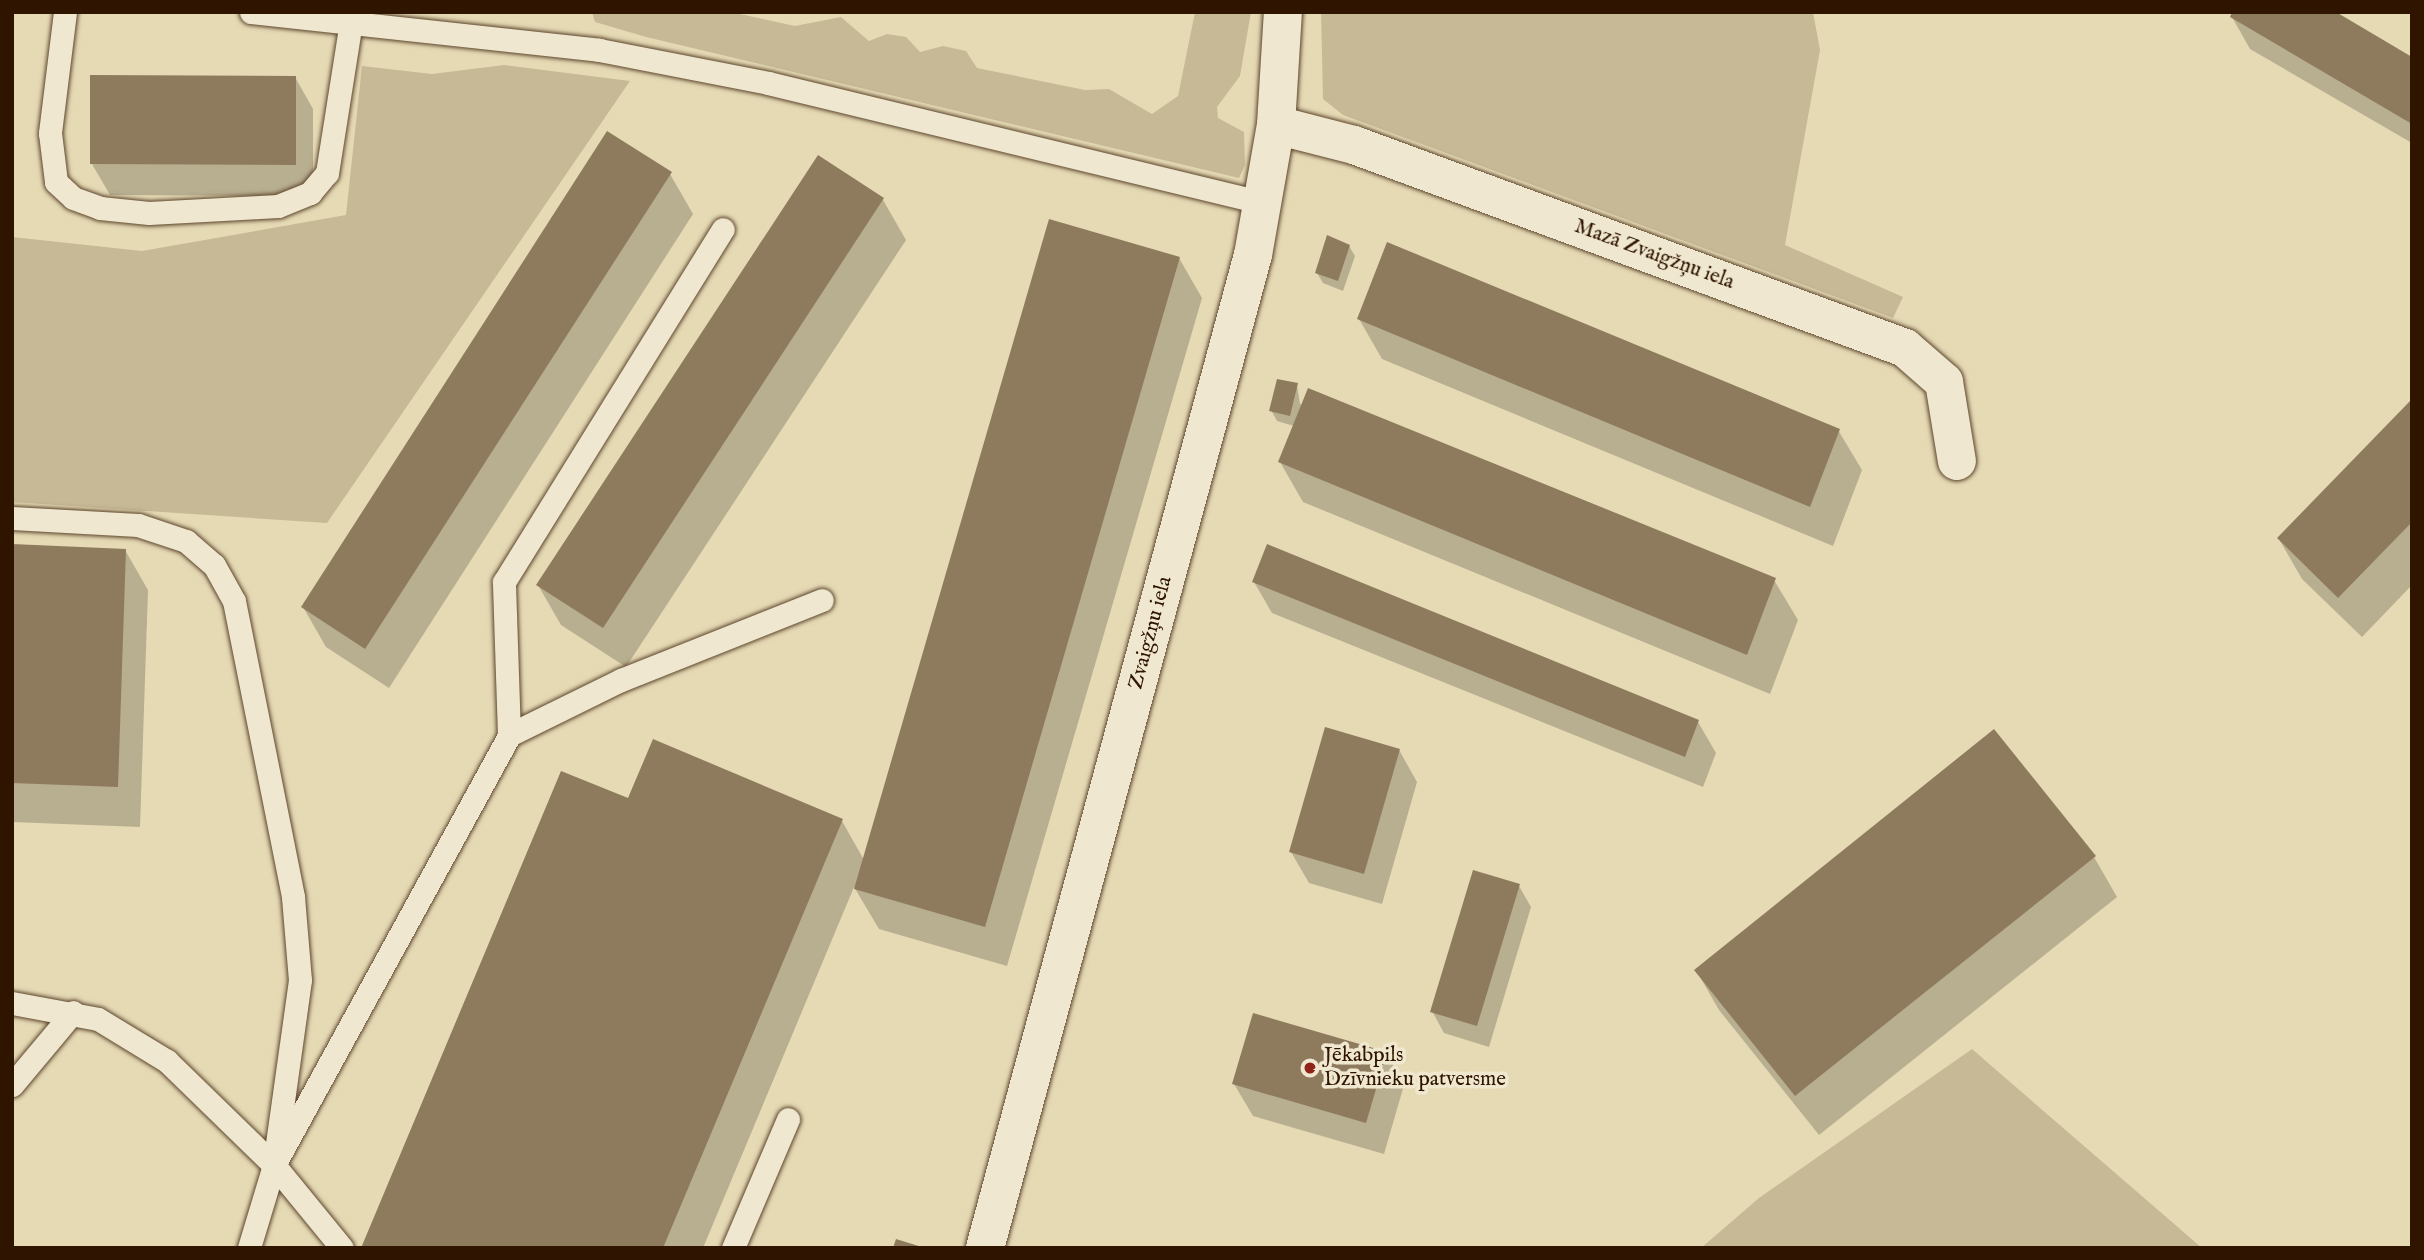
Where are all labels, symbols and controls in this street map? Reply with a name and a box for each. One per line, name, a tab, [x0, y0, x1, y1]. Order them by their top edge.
street label: Mazā Zvaigžņu iela	[1571, 214, 1737, 296]
street label: Zvaigžņu iela	[1124, 574, 1178, 692]
place label: Jēkabpils Dzīvnieku patversme	[1324, 1043, 1506, 1093]
marker: Jēkabpils Dzīvnieku patversme	[1302, 1060, 1318, 1076]

